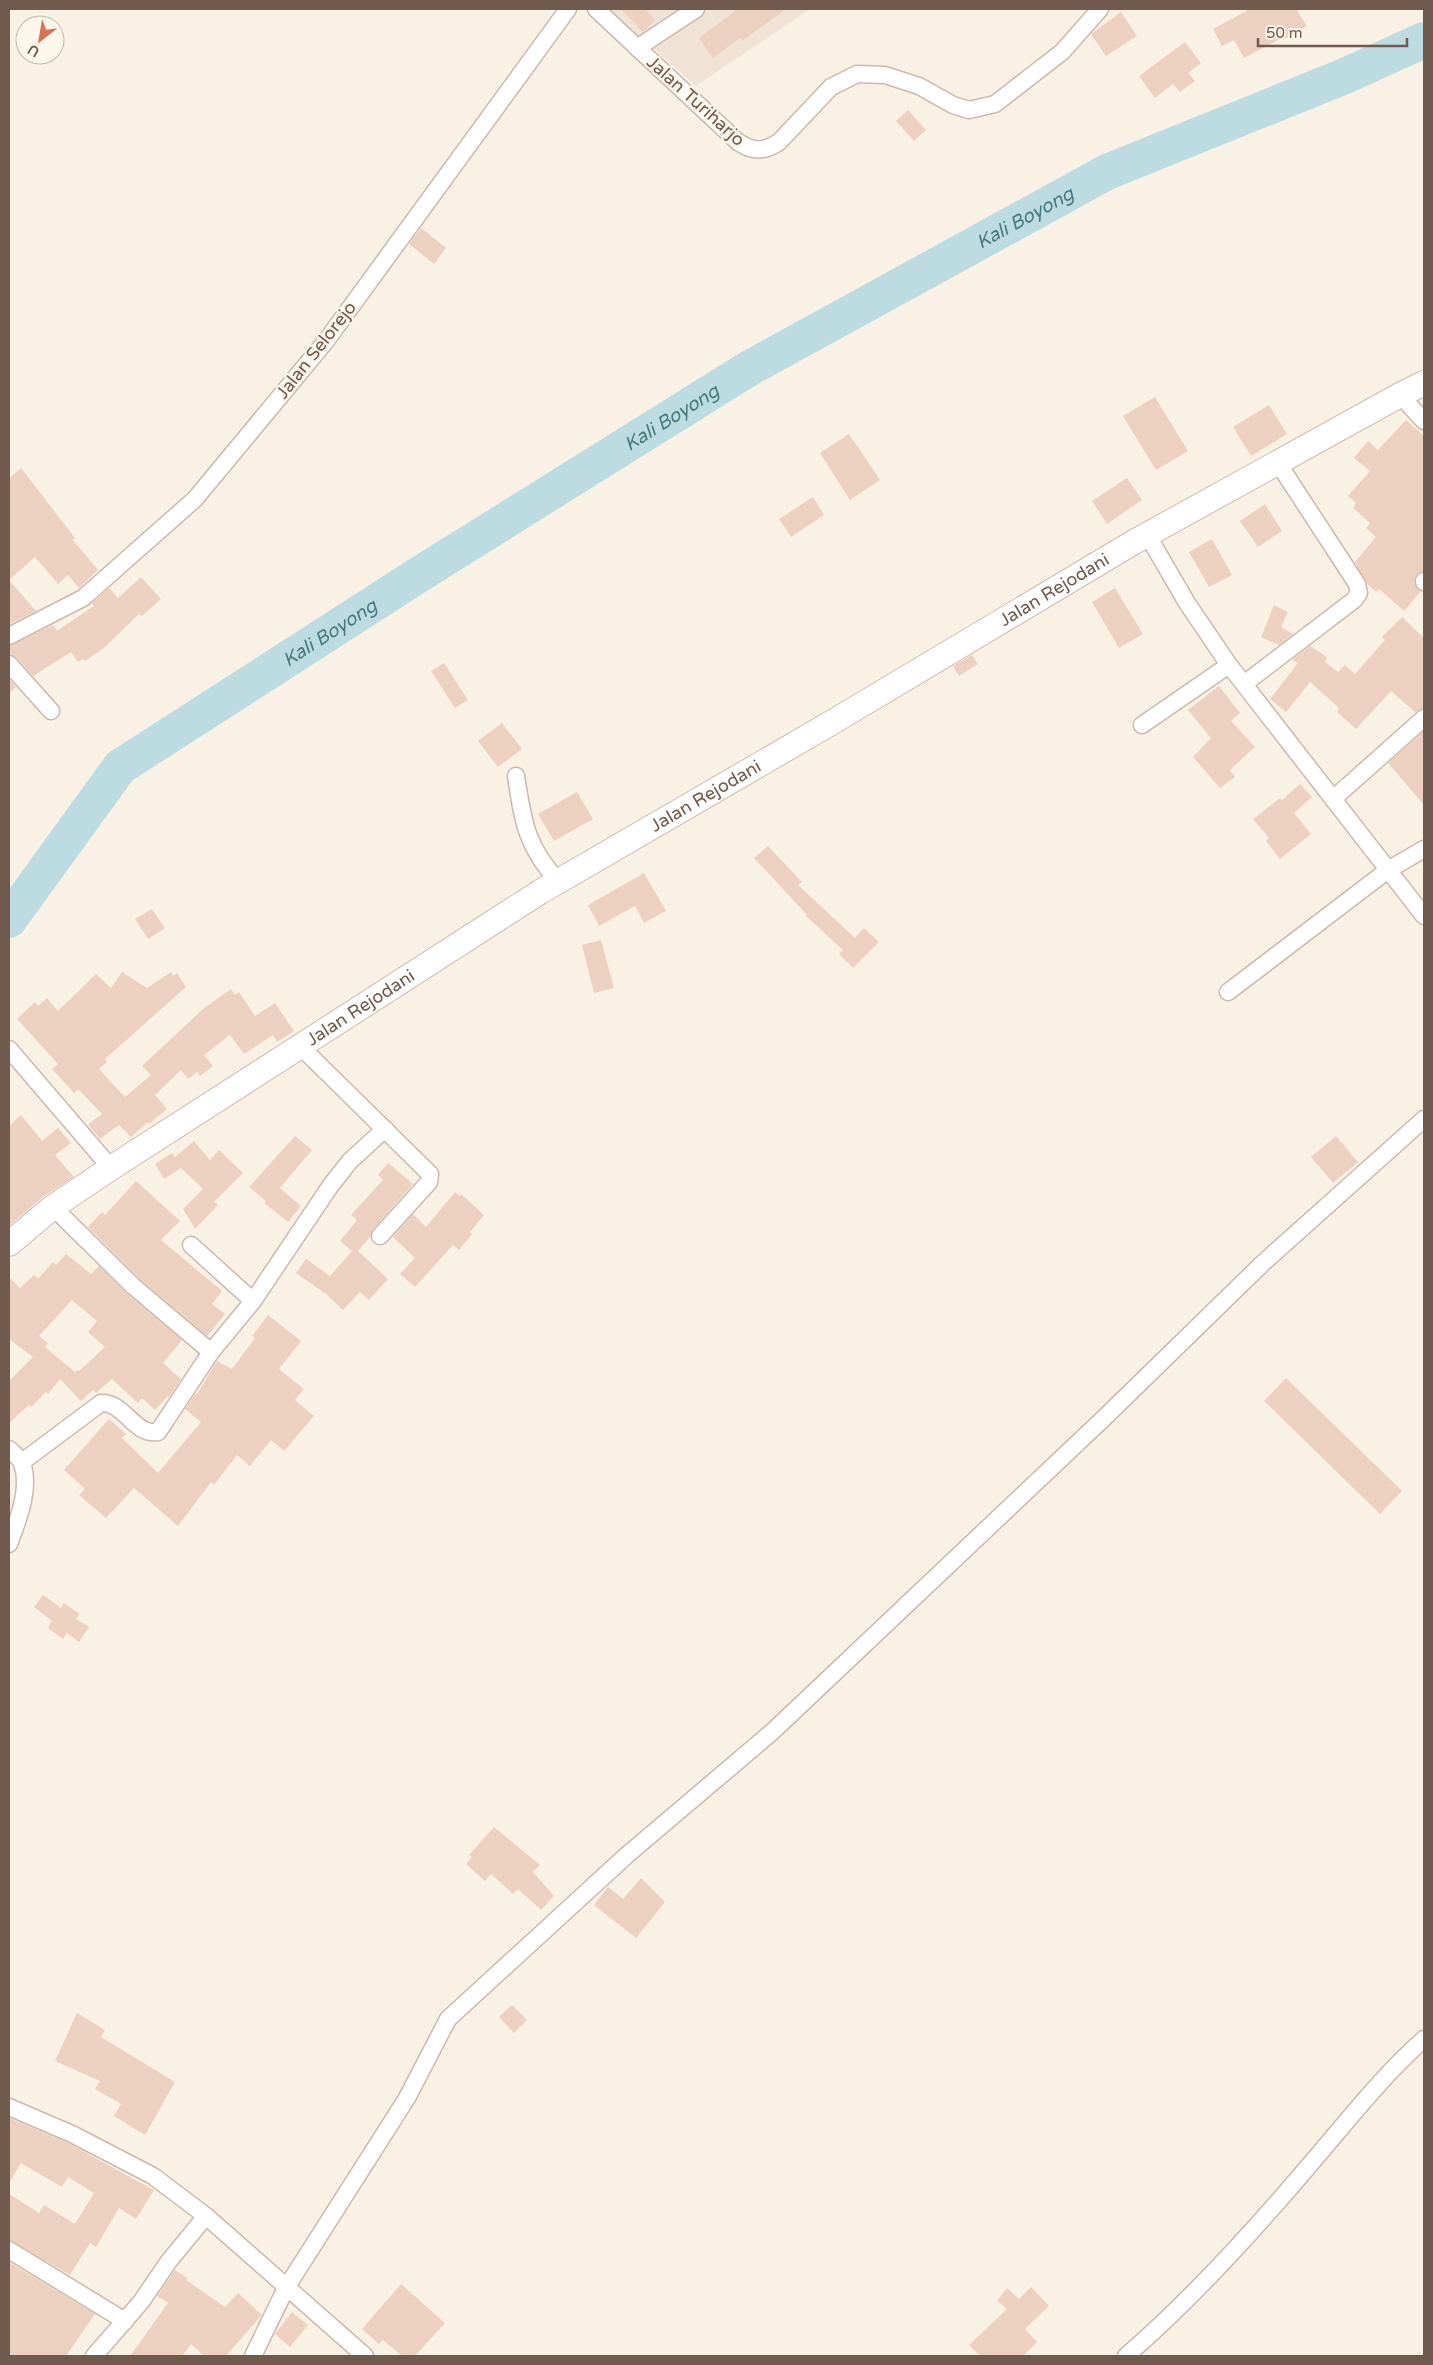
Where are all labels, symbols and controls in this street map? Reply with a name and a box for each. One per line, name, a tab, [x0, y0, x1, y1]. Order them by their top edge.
north arrow	[15, 15, 65, 65]
scale bar	[1258, 15, 1407, 47]
text: 50 m	[1266, 24, 1303, 42]
text: U	[25, 41, 42, 61]
street label: Jalan Turiharjo	[642, 51, 750, 151]
water label: Kali Boyong	[973, 182, 1078, 254]
street label: Jalan Selorejo	[271, 297, 361, 403]
water label: Kali Boyong	[620, 379, 724, 456]
street label: Jalan Rejodani	[995, 548, 1113, 631]
water label: Kali Boyong	[279, 594, 382, 671]
street label: Jalan Rejodani	[646, 755, 765, 837]
street label: Jalan Rejodani	[302, 965, 419, 1050]

